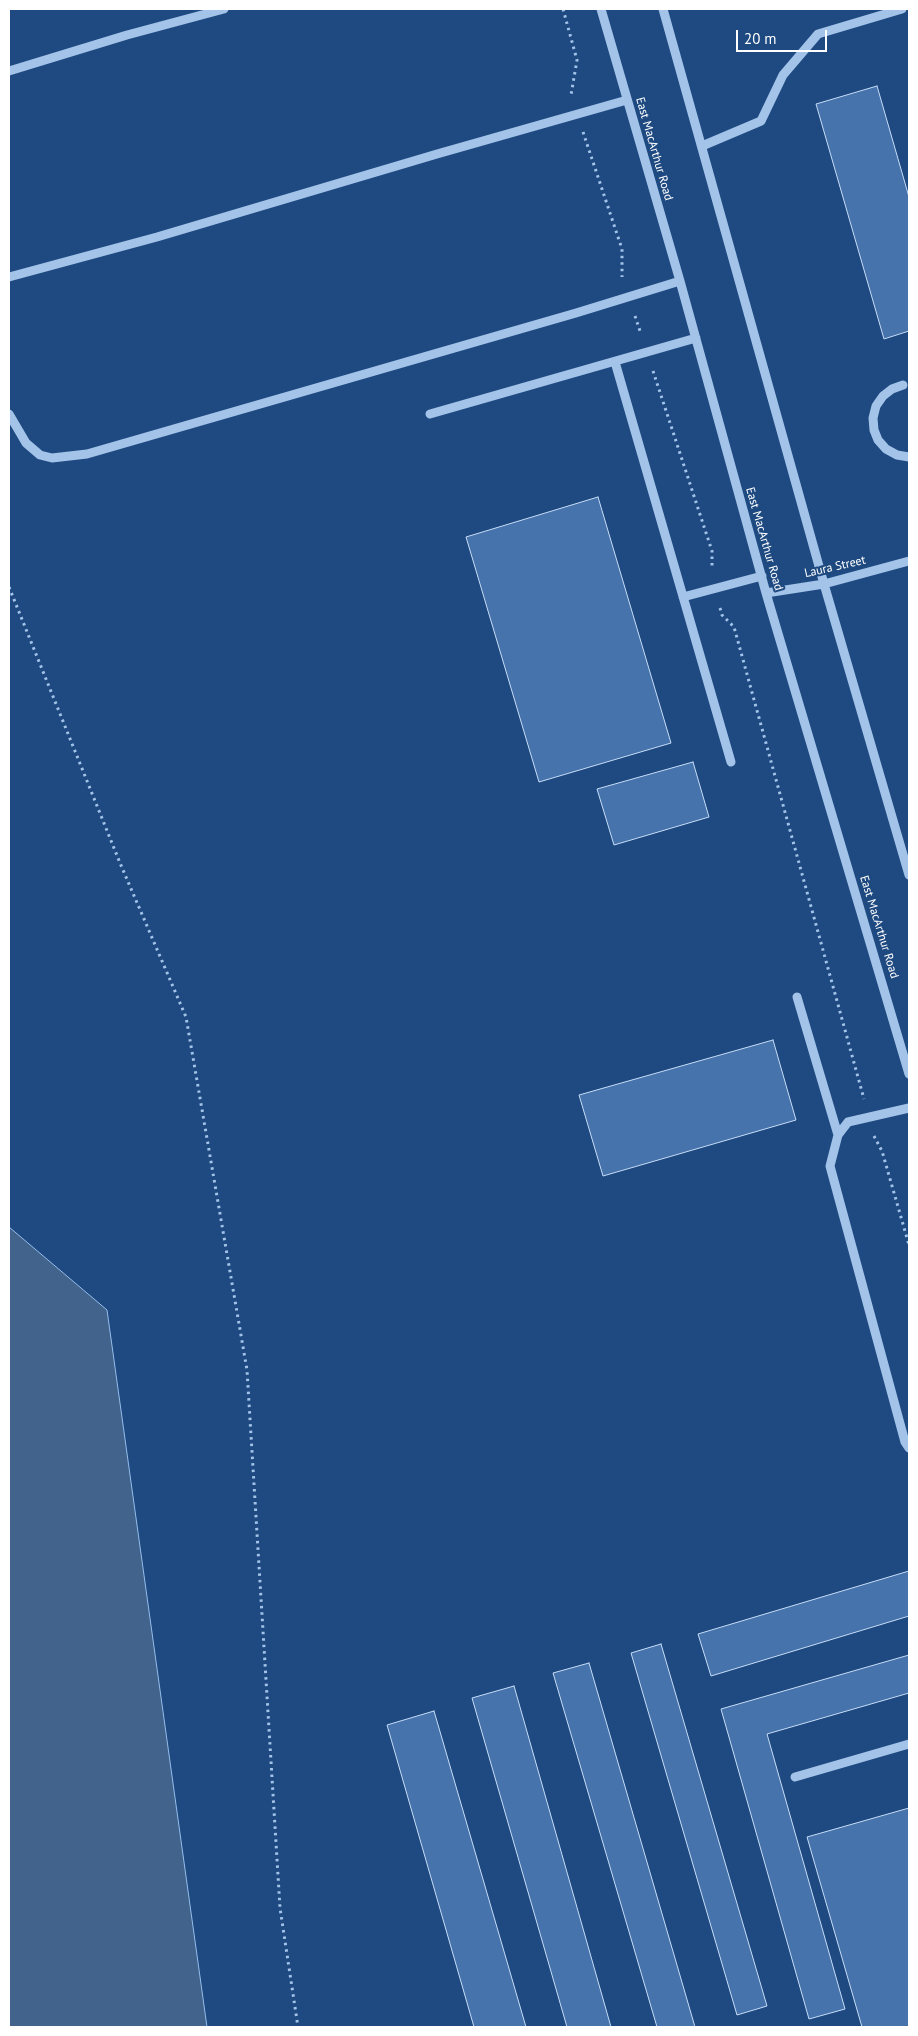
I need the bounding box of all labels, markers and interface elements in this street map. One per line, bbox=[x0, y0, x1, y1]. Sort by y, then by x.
scale bar bbox=[738, 20, 829, 52]
text: 20 m bbox=[744, 29, 777, 48]
street label: East MacArthur Road bbox=[632, 96, 676, 202]
street label: East MacArthur Road bbox=[742, 486, 786, 592]
street label: Laura Street bbox=[803, 553, 867, 581]
street label: East MacArthur Road bbox=[857, 874, 901, 980]

